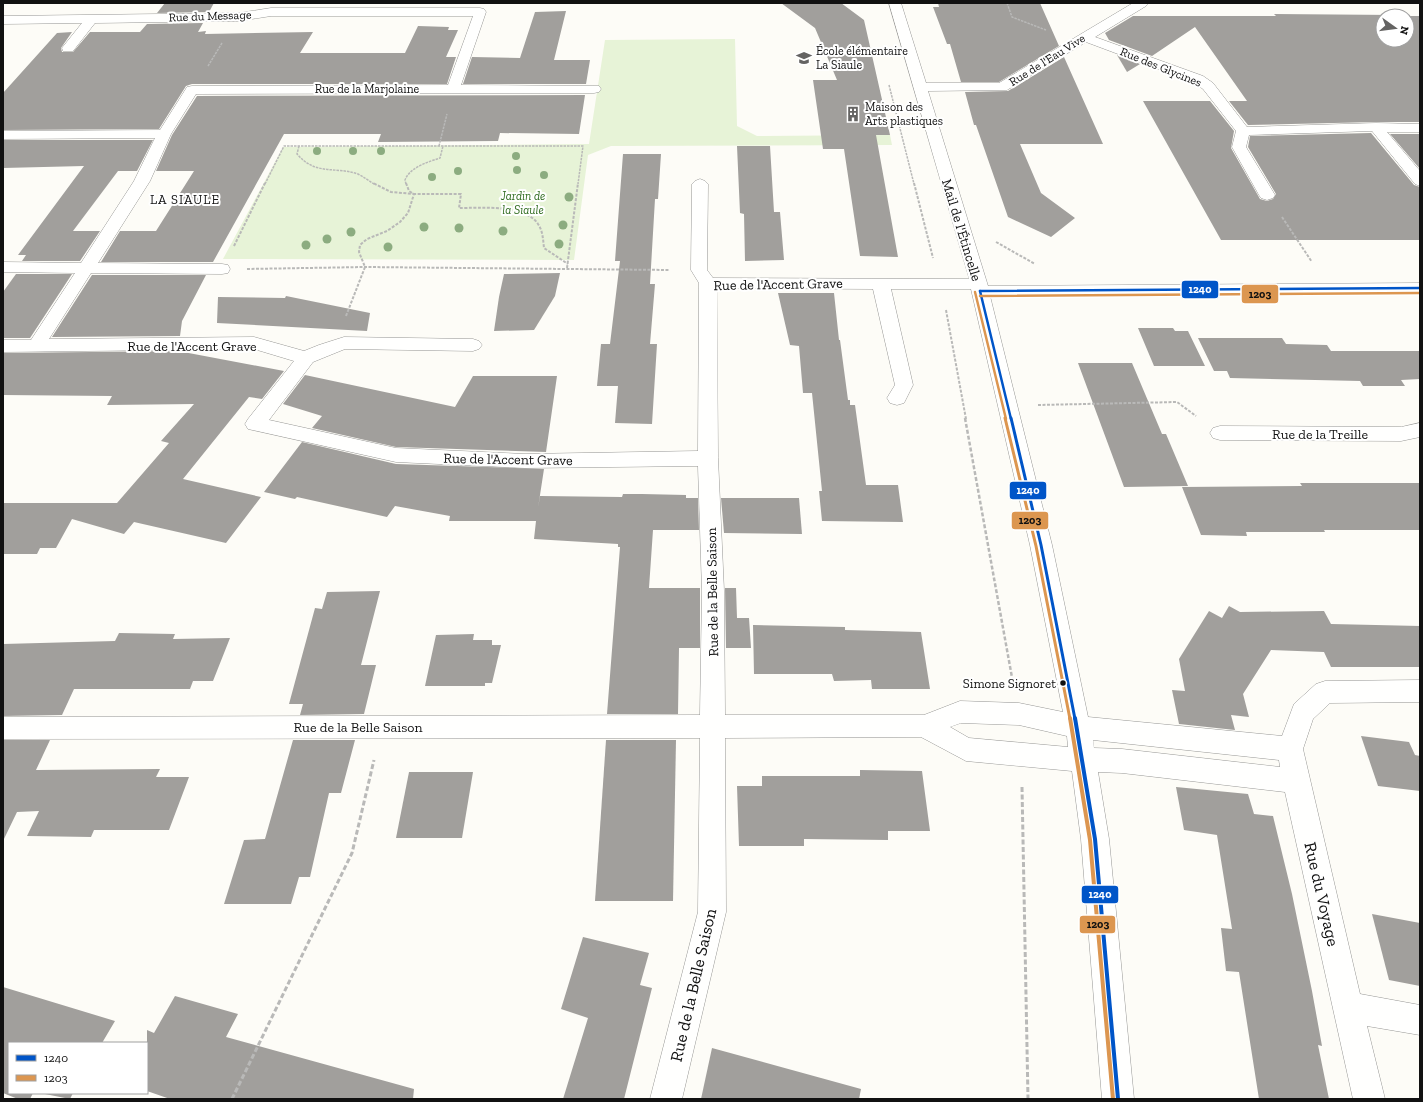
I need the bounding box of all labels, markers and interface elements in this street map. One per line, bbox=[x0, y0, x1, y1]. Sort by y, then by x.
street label: Rue du Message bbox=[168, 8, 252, 24]
north arrow bbox=[1375, 8, 1415, 48]
text: N bbox=[1397, 25, 1412, 37]
street label: Rue de l'Eau Vive bbox=[1006, 31, 1088, 89]
place label: École élémentaire La Siaule bbox=[816, 43, 908, 72]
street label: Rue des Glycines bbox=[1118, 44, 1204, 90]
school or university icon: École élémentaire La Siaule bbox=[795, 49, 813, 67]
street label: Rue de la Marjolaine bbox=[315, 82, 420, 97]
place label: Maison des Arts plastiques bbox=[865, 100, 943, 128]
building icon: Maison des Arts plastiques bbox=[844, 105, 862, 123]
street label: Mail de l'Étincelle bbox=[938, 177, 985, 284]
park label: Jardin de la Siaule bbox=[500, 189, 545, 217]
district label: LA SIAULE bbox=[150, 192, 220, 207]
street label: Rue de l'Accent Grave bbox=[713, 275, 843, 294]
line badge: 1240 bbox=[1181, 280, 1219, 299]
text: 1240 bbox=[1189, 283, 1211, 296]
line badge: 1203 bbox=[1241, 284, 1279, 304]
text: 1203 bbox=[1249, 288, 1271, 301]
street label: Rue de l'Accent Grave bbox=[127, 338, 257, 355]
street label: Rue de la Treille bbox=[1272, 426, 1368, 443]
street label: Rue de l'Accent Grave bbox=[443, 450, 573, 469]
line badge: 1240 bbox=[1009, 481, 1047, 500]
text: 1240 bbox=[1017, 484, 1039, 497]
line badge: 1203 bbox=[1011, 511, 1049, 530]
text: 1203 bbox=[1019, 514, 1041, 527]
street label: Rue de la Belle Saison bbox=[703, 527, 722, 657]
place label: Simone Signoret bbox=[963, 676, 1056, 691]
marker: Simone Signoret bbox=[1058, 678, 1068, 688]
street label: Rue de la Belle Saison bbox=[293, 719, 423, 736]
street label: Rue du Voyage bbox=[1300, 840, 1344, 948]
line badge: 1240 bbox=[1081, 885, 1119, 904]
text: 1240 bbox=[1089, 888, 1111, 901]
street label: Rue de la Belle Saison bbox=[666, 906, 720, 1064]
line badge: 1203 bbox=[1079, 915, 1116, 934]
text: 1203 bbox=[1087, 918, 1109, 931]
legend bbox=[8, 1042, 148, 1094]
text: 1240 bbox=[44, 1051, 68, 1065]
text: 1203 bbox=[44, 1071, 68, 1085]

